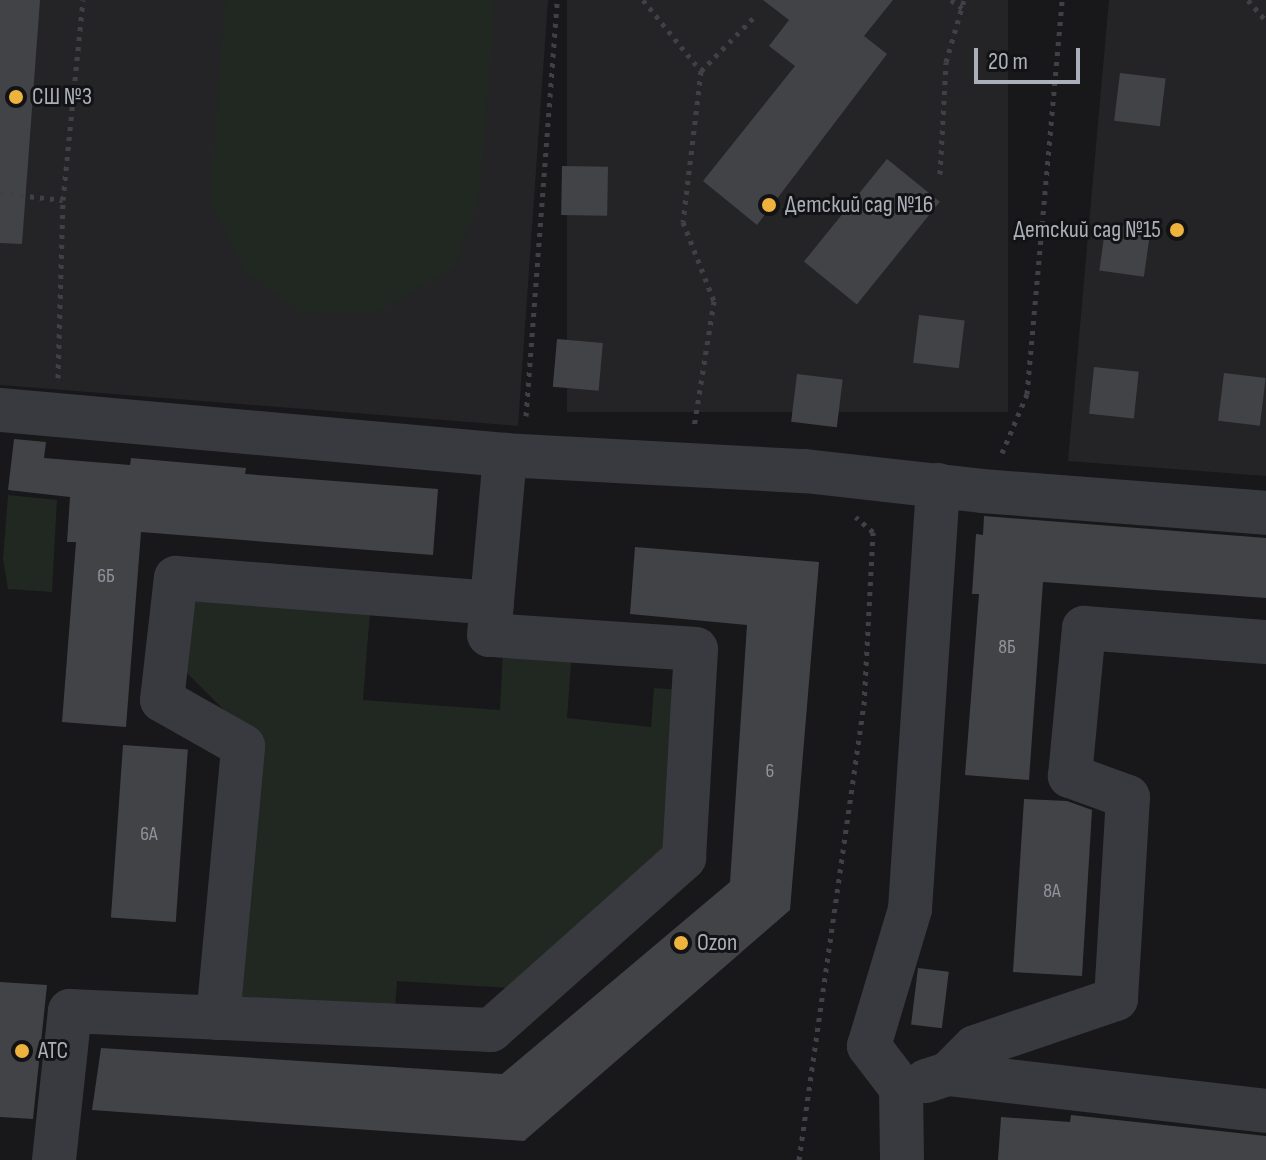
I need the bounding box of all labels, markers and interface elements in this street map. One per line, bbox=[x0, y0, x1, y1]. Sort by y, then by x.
scale bar bbox=[978, 32, 1084, 82]
text: 20 m bbox=[988, 47, 1028, 76]
place label: СШ №3 bbox=[32, 83, 92, 111]
marker: СШ №3 bbox=[7, 88, 25, 106]
place label: Детский сад №16 bbox=[785, 191, 933, 219]
marker: Детский сад №16 bbox=[760, 196, 778, 214]
place label: Детский сад №15 bbox=[1014, 216, 1161, 244]
marker: Детский сад №15 bbox=[1168, 221, 1186, 239]
house number: 6Б bbox=[97, 564, 115, 588]
house number: 8Б bbox=[998, 635, 1016, 659]
house number: 6 bbox=[766, 759, 774, 783]
house number: 6А bbox=[140, 822, 158, 846]
house number: 8А bbox=[1043, 879, 1061, 903]
place label: Ozon bbox=[697, 929, 737, 957]
marker: Ozon bbox=[672, 934, 690, 952]
place label: АТС bbox=[38, 1037, 68, 1065]
marker: АТС bbox=[13, 1042, 31, 1060]

